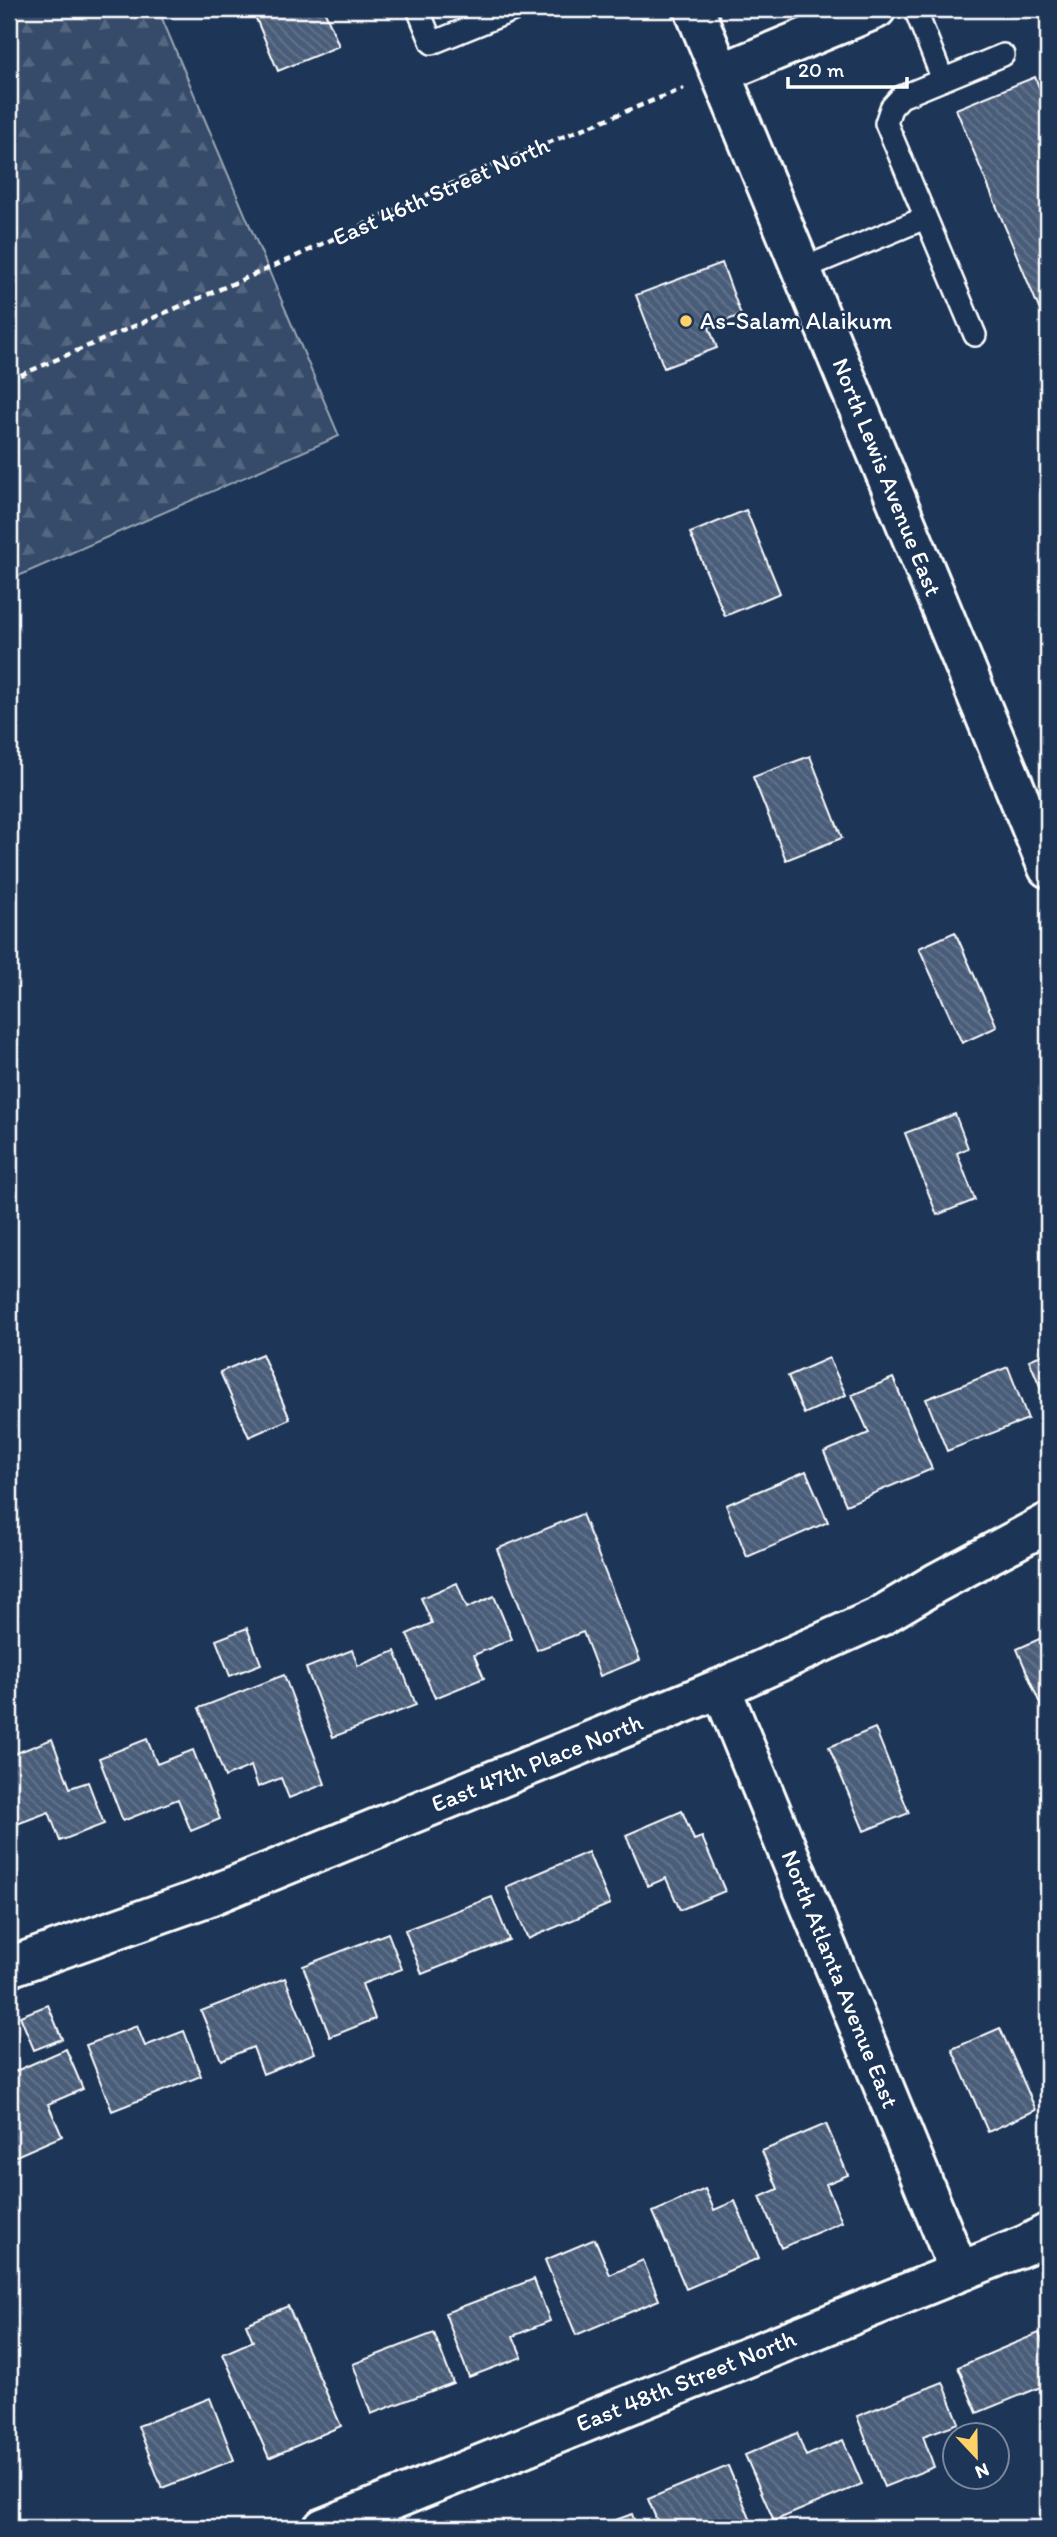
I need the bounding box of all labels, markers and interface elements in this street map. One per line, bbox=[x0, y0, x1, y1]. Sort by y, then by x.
scale bar bbox=[788, 46, 906, 90]
text: 20 m bbox=[798, 57, 845, 82]
street label: East 46th Street North bbox=[328, 130, 554, 251]
place label: As-Salam Alaikum bbox=[700, 306, 892, 335]
marker: As-Salam Alaikum bbox=[678, 313, 694, 329]
street label: North Lewis Avenue East bbox=[826, 354, 949, 600]
street label: East 47th Place North bbox=[427, 1707, 647, 1818]
street label: North Atlanta Avenue East bbox=[775, 1846, 906, 2112]
street label: East 48th Street North bbox=[572, 2323, 800, 2438]
north arrow bbox=[942, 2422, 1012, 2492]
text: N bbox=[972, 2458, 992, 2484]

